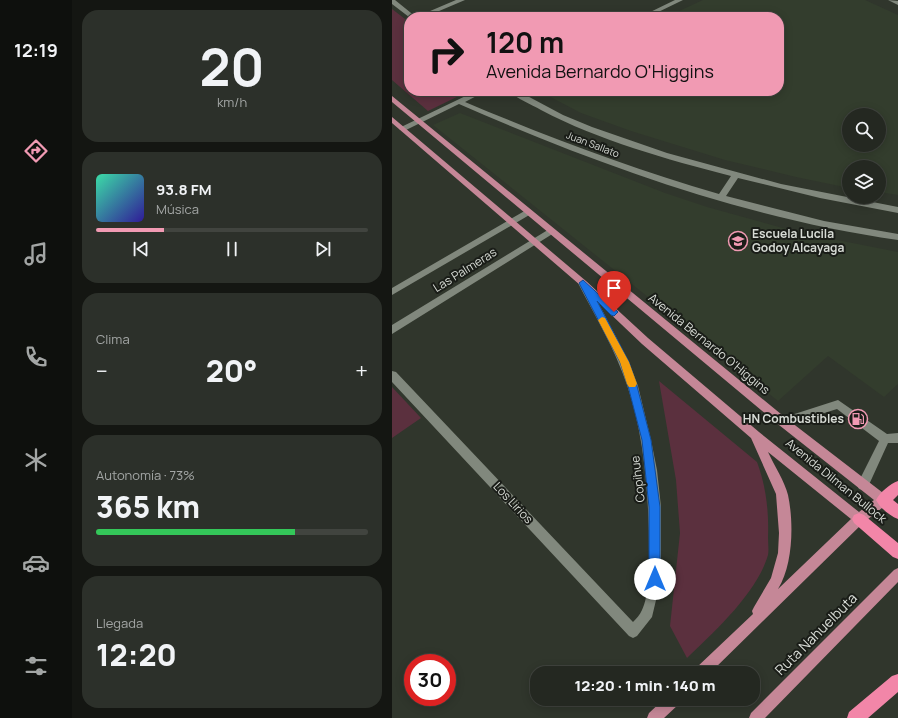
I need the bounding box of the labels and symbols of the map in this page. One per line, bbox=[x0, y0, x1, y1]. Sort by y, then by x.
street label: Juan Sallato bbox=[564, 127, 622, 161]
place label: Escuela Lucila Godoy Alcayaga bbox=[752, 225, 844, 256]
school or university icon: Escuela Lucila Godoy Alcayaga bbox=[727, 230, 749, 252]
street label: Las Palmeras bbox=[430, 243, 500, 296]
pin bbox=[597, 271, 631, 312]
street label: Avenida Bernardo O'Higgins bbox=[645, 289, 774, 398]
fuel station icon: HN Combustibles bbox=[847, 408, 869, 430]
place label: HN Combustibles bbox=[743, 410, 844, 427]
street label: Avenida Dilman Bullock bbox=[782, 434, 891, 527]
street label: Copihue bbox=[626, 455, 649, 503]
street label: Los Lirios bbox=[490, 478, 537, 527]
position arrow bbox=[634, 558, 676, 600]
street label: Ruta Nahuelbuta bbox=[770, 588, 861, 679]
speed limit sign: 30 bbox=[404, 654, 456, 706]

